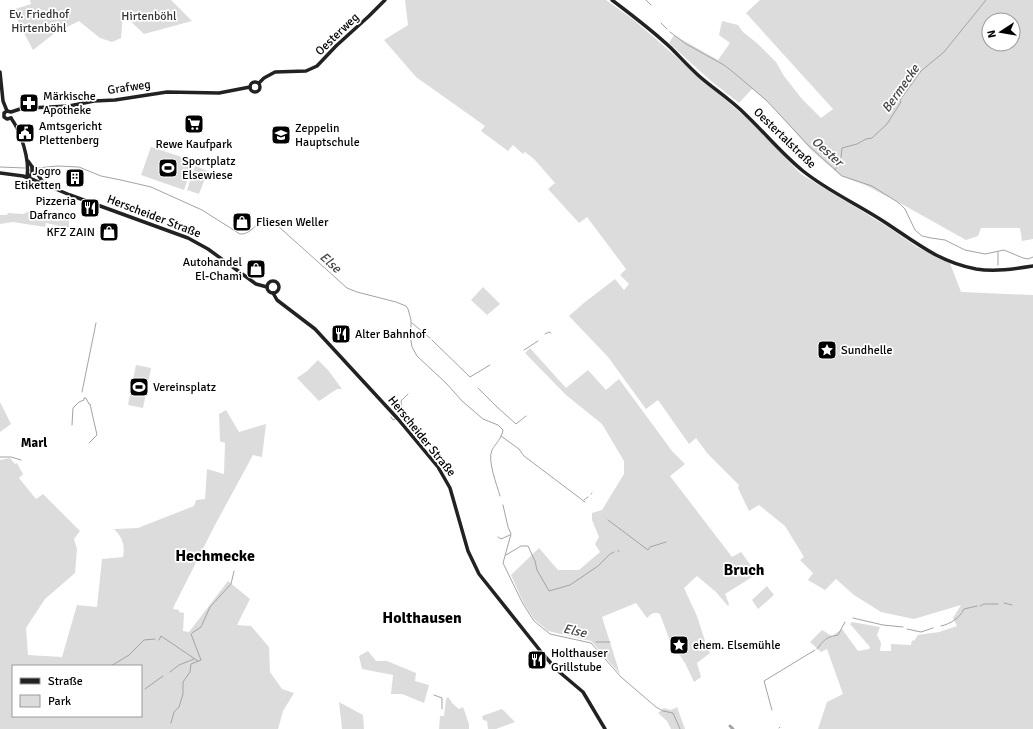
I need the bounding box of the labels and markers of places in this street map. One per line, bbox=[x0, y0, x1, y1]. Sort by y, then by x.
place label: Märkische Apotheke bbox=[43, 89, 96, 118]
pharmacy icon: Märkische Apotheke bbox=[18, 92, 40, 114]
supermarket icon: Rewe Kaufpark bbox=[183, 113, 205, 135]
place label: Amtsgericht Plettenberg bbox=[39, 119, 102, 148]
place label: Zeppelin Hauptschule bbox=[295, 121, 360, 150]
public building icon: Amtsgericht Plettenberg bbox=[14, 122, 36, 144]
school or university icon: Zeppelin Hauptschule bbox=[270, 124, 292, 146]
place label: Rewe Kaufpark bbox=[156, 137, 232, 152]
place label: Sportplatz Elsewiese bbox=[182, 154, 236, 183]
sports icon: Sportplatz Elsewiese bbox=[157, 157, 179, 179]
place label: Jogro Etiketten bbox=[14, 164, 61, 193]
building icon: Jogro Etiketten bbox=[64, 167, 86, 189]
place label: Pizzeria Dafranco bbox=[29, 194, 76, 223]
restaurant icon: Pizzeria Dafranco bbox=[79, 197, 101, 219]
shop icon: Fliesen Weller bbox=[231, 211, 253, 233]
place label: Fliesen Weller bbox=[256, 215, 329, 230]
shop icon: KFZ ZAIN bbox=[98, 221, 120, 243]
place label: KFZ ZAIN bbox=[46, 225, 95, 240]
place label: Autohandel El-Chami bbox=[183, 255, 242, 284]
shop icon: Autohandel El-Chami bbox=[245, 258, 267, 280]
restaurant icon: Alter Bahnhof bbox=[330, 323, 352, 345]
place label: Alter Bahnhof bbox=[355, 327, 427, 342]
place icon: Sundhelle bbox=[816, 339, 838, 361]
place label: Sundhelle bbox=[841, 343, 892, 358]
sports icon: Vereinsplatz bbox=[128, 376, 150, 398]
place label: Vereinsplatz bbox=[153, 380, 216, 395]
place icon: ehem. Elsemühle bbox=[668, 634, 690, 656]
place label: ehem. Elsemühle bbox=[693, 638, 781, 653]
place label: Holthauser Grillstube bbox=[551, 646, 608, 675]
restaurant icon: Holthauser Grillstube bbox=[526, 649, 548, 671]

